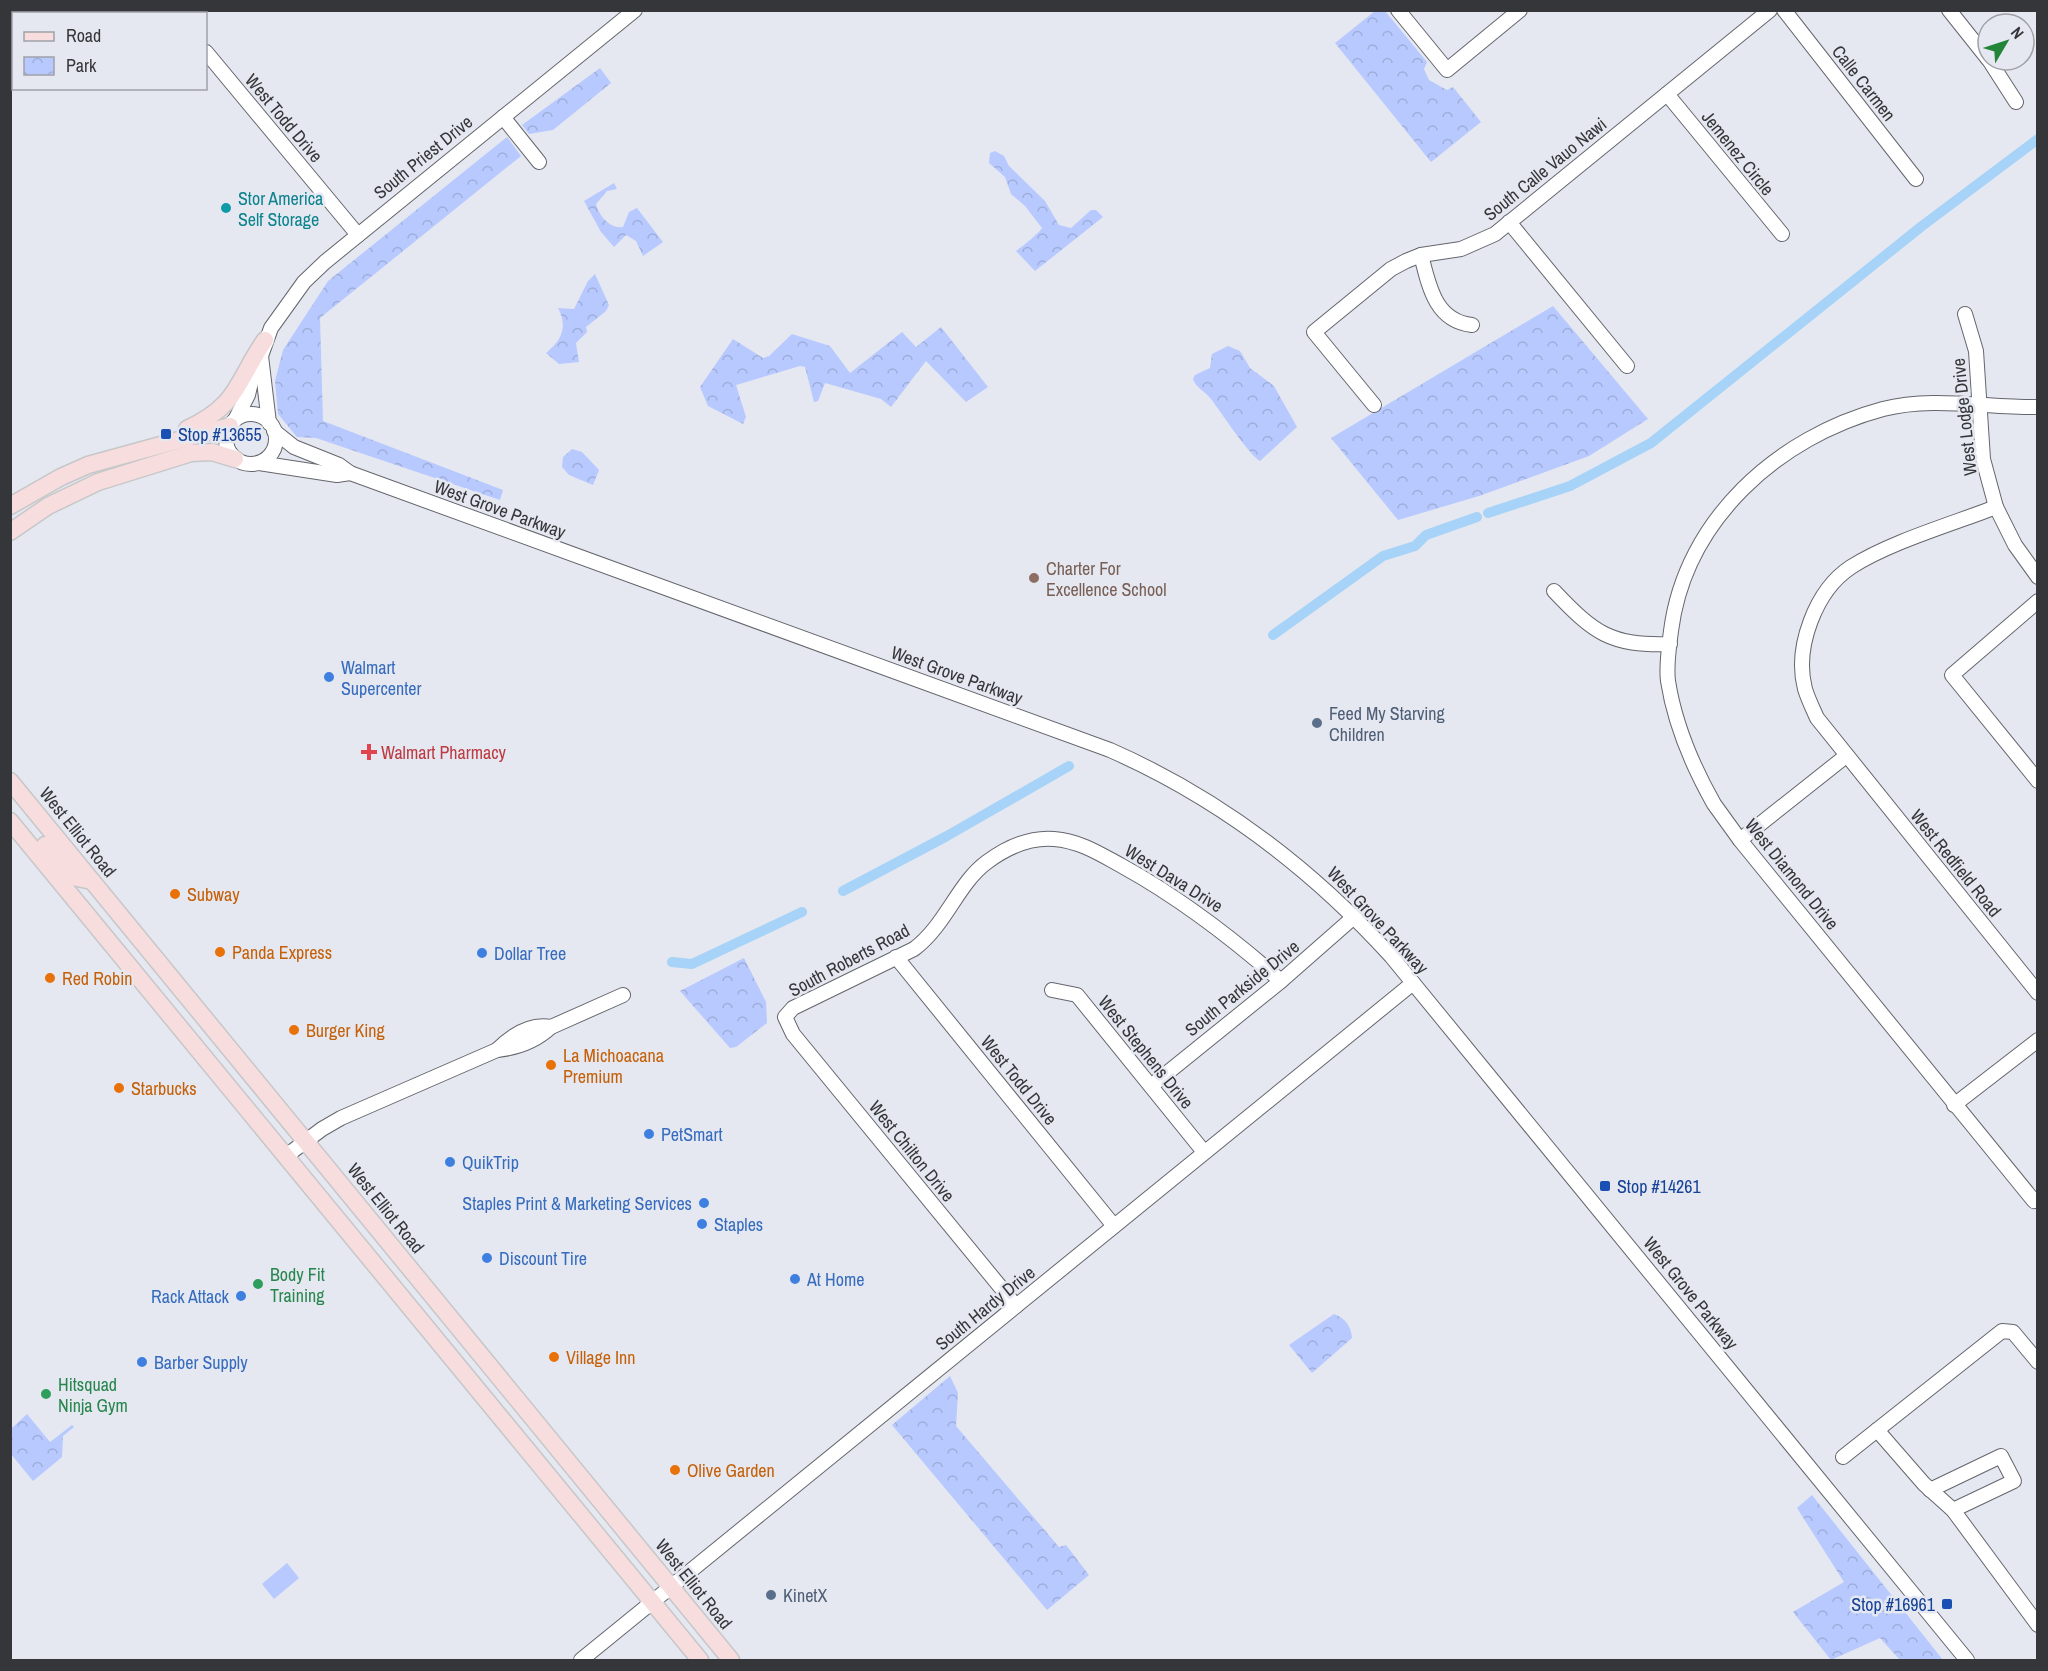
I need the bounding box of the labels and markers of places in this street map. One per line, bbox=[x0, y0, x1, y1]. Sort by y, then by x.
place label: Stor America Self Storage bbox=[238, 186, 323, 232]
marker: Stor America Self Storage bbox=[219, 201, 233, 215]
place label: Stop #13655 bbox=[178, 422, 262, 447]
marker: Stop #13655 bbox=[159, 427, 173, 441]
place label: Charter For Excellence School bbox=[1046, 556, 1167, 602]
marker: Charter For Excellence School bbox=[1027, 571, 1041, 585]
place label: Walmart Supercenter bbox=[341, 655, 421, 701]
marker: Walmart Supercenter bbox=[322, 670, 336, 684]
place label: Feed My Starving Children bbox=[1329, 701, 1446, 747]
marker: Feed My Starving Children bbox=[1310, 716, 1324, 730]
place label: Walmart Pharmacy bbox=[381, 740, 507, 765]
marker: Walmart Pharmacy bbox=[362, 745, 376, 759]
place label: Subway bbox=[187, 882, 240, 907]
marker: Subway bbox=[168, 887, 182, 901]
place label: Panda Express bbox=[232, 940, 332, 965]
place label: Dollar Tree bbox=[494, 941, 566, 966]
marker: Panda Express bbox=[213, 945, 227, 959]
marker: Dollar Tree bbox=[475, 946, 489, 960]
place label: Red Robin bbox=[62, 966, 133, 991]
marker: Red Robin bbox=[43, 971, 57, 985]
place label: Burger King bbox=[306, 1018, 386, 1043]
marker: Burger King bbox=[287, 1023, 301, 1037]
place label: La Michoacana Premium bbox=[563, 1043, 664, 1089]
marker: La Michoacana Premium bbox=[544, 1058, 558, 1072]
place label: Starbucks bbox=[131, 1076, 197, 1101]
marker: Starbucks bbox=[112, 1081, 126, 1095]
place label: PetSmart bbox=[661, 1122, 723, 1147]
marker: PetSmart bbox=[642, 1127, 656, 1141]
place label: QuikTrip bbox=[462, 1150, 519, 1175]
marker: QuikTrip bbox=[443, 1155, 457, 1169]
place label: Stop #14261 bbox=[1617, 1174, 1702, 1199]
marker: Stop #14261 bbox=[1598, 1179, 1612, 1193]
place label: Staples Print & Marketing Services bbox=[462, 1191, 692, 1216]
marker: Staples Print & Marketing Services bbox=[697, 1196, 711, 1210]
place label: Staples bbox=[714, 1212, 763, 1237]
marker: Staples bbox=[695, 1217, 709, 1231]
place label: Discount Tire bbox=[499, 1246, 587, 1271]
marker: Discount Tire bbox=[480, 1251, 494, 1265]
place label: Body Fit Training bbox=[270, 1262, 325, 1308]
place label: At Home bbox=[806, 1267, 864, 1292]
marker: At Home bbox=[788, 1272, 802, 1286]
marker: Body Fit Training bbox=[251, 1277, 265, 1291]
place label: Rack Attack bbox=[151, 1284, 230, 1309]
marker: Rack Attack bbox=[234, 1289, 248, 1303]
place label: Village Inn bbox=[566, 1345, 636, 1370]
place label: Barber Supply bbox=[154, 1350, 248, 1375]
marker: Village Inn bbox=[547, 1350, 561, 1364]
marker: Barber Supply bbox=[135, 1355, 149, 1369]
place label: Hitsquad Ninja Gym bbox=[58, 1372, 128, 1418]
marker: Hitsquad Ninja Gym bbox=[39, 1387, 53, 1401]
place label: Olive Garden bbox=[687, 1458, 775, 1483]
marker: Olive Garden bbox=[668, 1463, 682, 1477]
place label: KinetX bbox=[783, 1583, 827, 1608]
marker: KinetX bbox=[764, 1588, 778, 1602]
place label: Stop #16961 bbox=[1851, 1592, 1936, 1617]
marker: Stop #16961 bbox=[1940, 1597, 1954, 1611]

